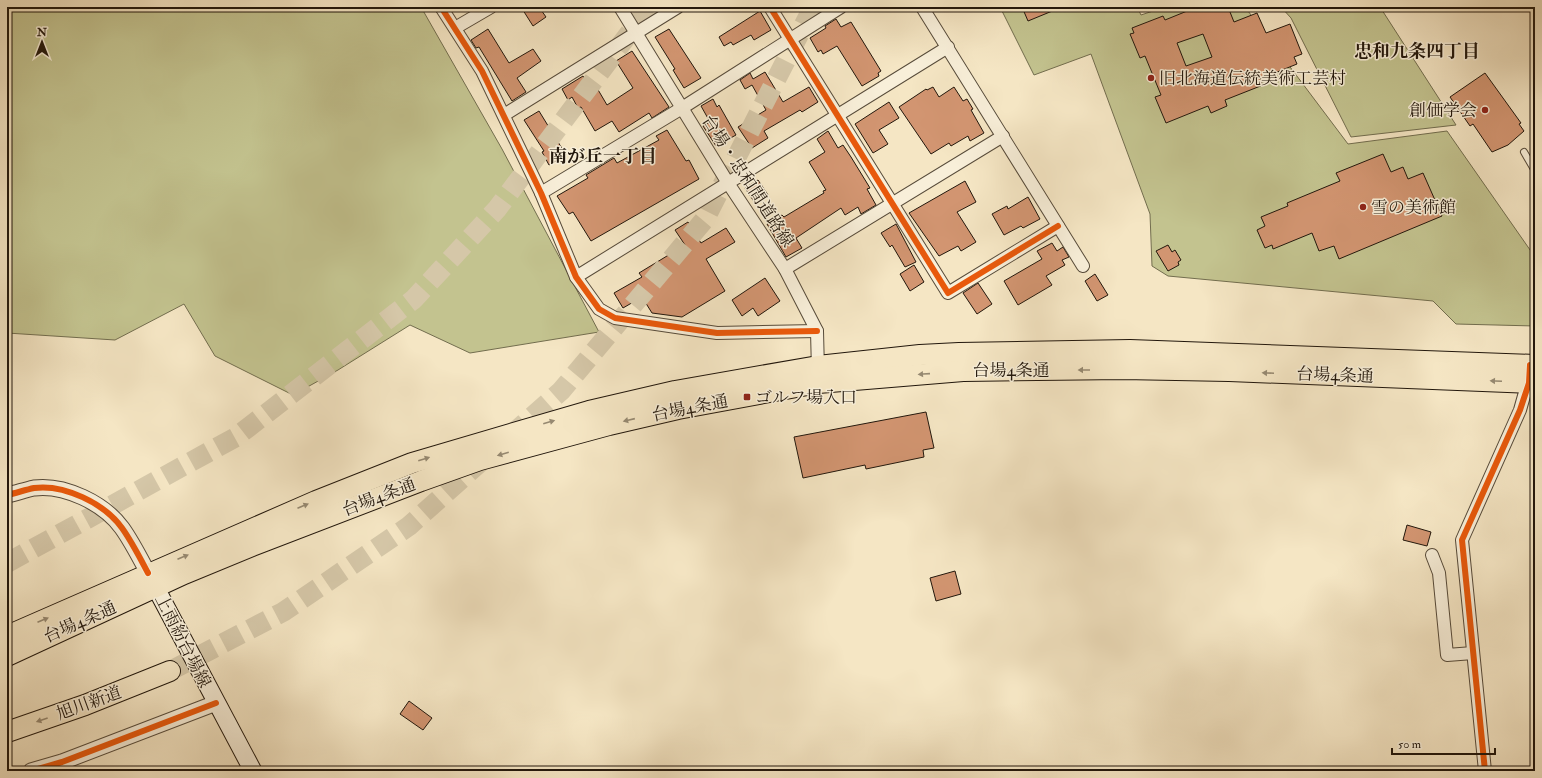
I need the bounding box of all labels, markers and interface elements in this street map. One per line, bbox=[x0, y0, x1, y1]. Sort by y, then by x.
north arrow bbox=[22, 22, 62, 62]
text: N bbox=[36, 26, 48, 39]
district label: 忠和九条四丁目 bbox=[1354, 40, 1480, 63]
place label: 旧北海道伝統美術工芸村 bbox=[1159, 68, 1346, 89]
marker: 旧北海道伝統美術工芸村 bbox=[1146, 73, 1156, 83]
place label: 創価学会 bbox=[1409, 100, 1477, 121]
marker: 創価学会 bbox=[1480, 105, 1490, 115]
street label: 台場・忠和間道路線 bbox=[698, 111, 798, 251]
district label: 南が丘一丁目 bbox=[549, 145, 657, 168]
place label: 雪の美術館 bbox=[1371, 197, 1456, 218]
marker: 雪の美術館 bbox=[1358, 202, 1368, 212]
street label: 台場4条通 bbox=[972, 360, 1050, 381]
street label: 台場4条通 bbox=[1296, 363, 1374, 387]
one-way arrow bbox=[1077, 367, 1090, 373]
one-way arrow bbox=[1262, 369, 1274, 376]
one-way arrow bbox=[918, 370, 930, 377]
one-way arrow bbox=[1490, 378, 1502, 385]
place label: ゴルフ場入口 bbox=[755, 387, 857, 408]
street label: 台場4条通 bbox=[650, 390, 730, 426]
marker: ゴルフ場入口 bbox=[742, 392, 752, 402]
one-way arrow bbox=[623, 418, 635, 424]
one-way arrow bbox=[543, 419, 555, 425]
one-way arrow bbox=[497, 451, 509, 457]
one-way arrow bbox=[418, 456, 430, 462]
street label: 台場4条通 bbox=[339, 473, 419, 521]
one-way arrow bbox=[297, 503, 308, 509]
one-way arrow bbox=[178, 554, 190, 560]
street label: 上雨紛台場線 bbox=[150, 591, 216, 691]
street label: 台場4条通 bbox=[40, 597, 120, 647]
one-way arrow bbox=[37, 617, 49, 623]
street label: 旭川新道 bbox=[53, 682, 125, 724]
one-way arrow bbox=[35, 717, 47, 723]
scale bar bbox=[1392, 730, 1495, 756]
text: 50 m bbox=[1398, 737, 1422, 752]

